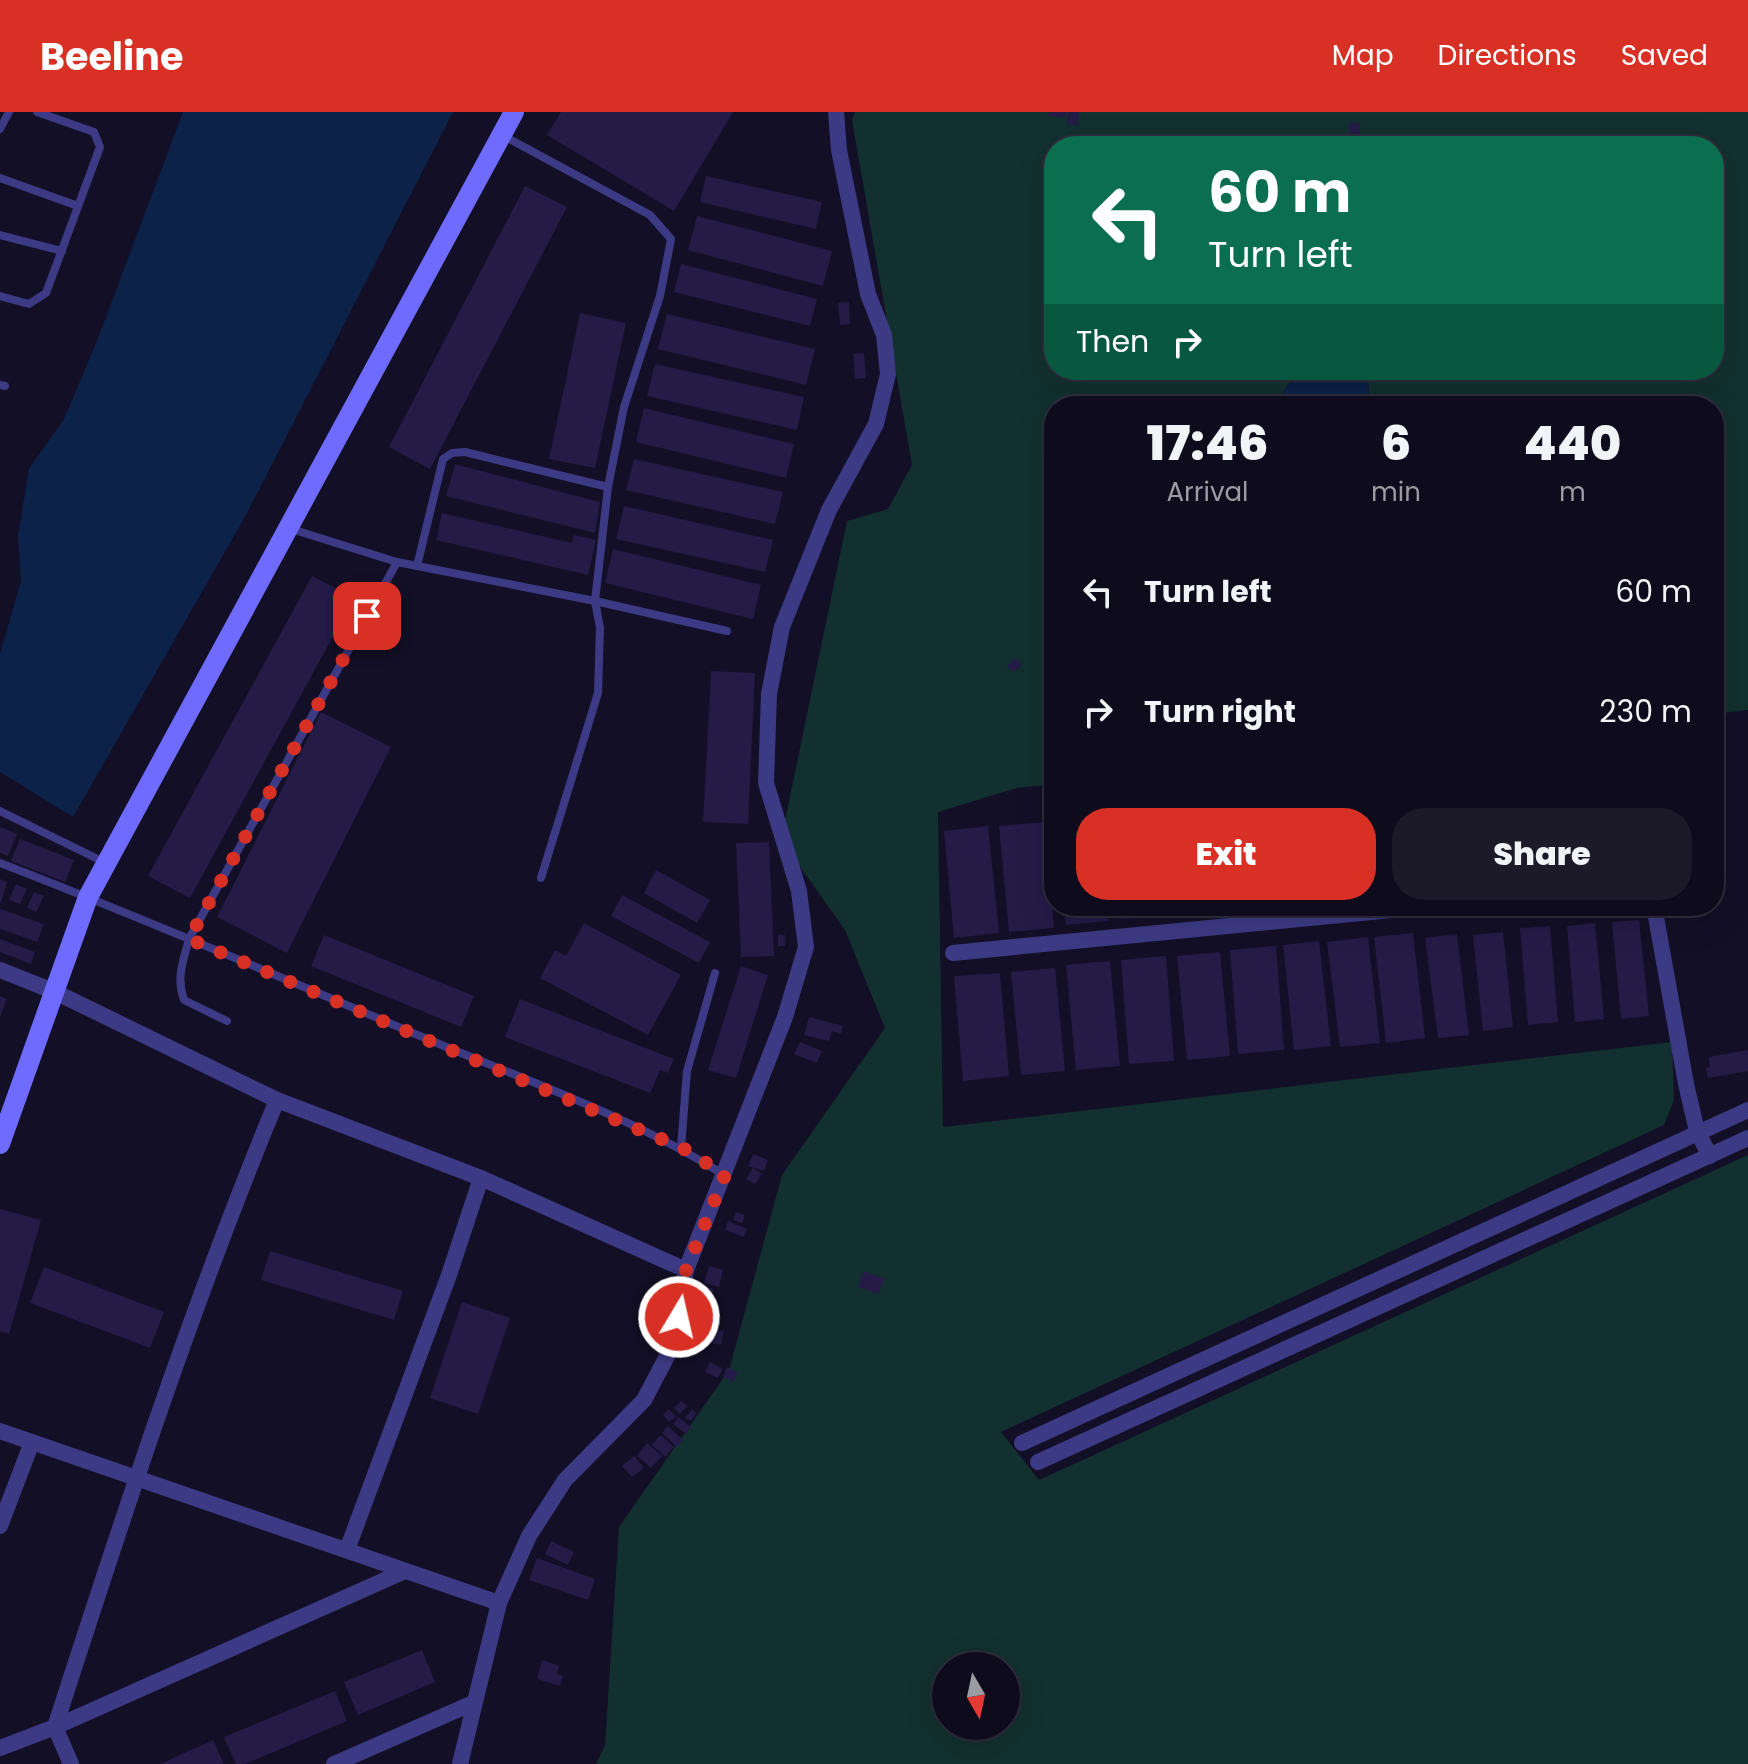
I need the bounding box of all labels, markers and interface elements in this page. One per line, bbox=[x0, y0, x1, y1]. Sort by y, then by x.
text: Beeline bbox=[40, 30, 183, 83]
text: Map bbox=[1332, 36, 1394, 75]
text: Directions bbox=[1438, 36, 1577, 75]
text: Saved bbox=[1621, 36, 1708, 75]
text: 60 m bbox=[1208, 153, 1351, 232]
icon: left bbox=[1076, 168, 1180, 272]
text: Turn left bbox=[1208, 229, 1353, 280]
text: Then bbox=[1076, 320, 1149, 363]
icon: right bbox=[1165, 320, 1209, 364]
text: 17:46 bbox=[1147, 410, 1268, 477]
text: 6 bbox=[1381, 410, 1411, 477]
text: 440 bbox=[1523, 410, 1621, 477]
text: Arrival bbox=[1167, 474, 1248, 510]
text: min bbox=[1371, 474, 1421, 510]
text: m bbox=[1559, 474, 1586, 510]
icon: left bbox=[1076, 570, 1120, 614]
text: Turn left bbox=[1144, 570, 1272, 613]
text: 60 m bbox=[1615, 570, 1692, 613]
pin bbox=[333, 582, 401, 650]
icon: arrive bbox=[345, 594, 389, 638]
icon: right bbox=[1076, 690, 1120, 734]
text: Turn right bbox=[1144, 690, 1296, 733]
text: 230 m bbox=[1599, 690, 1692, 733]
button: Exit bbox=[1076, 808, 1376, 900]
button: Share bbox=[1392, 808, 1692, 900]
position arrow bbox=[637, 1275, 721, 1359]
north arrow bbox=[932, 1652, 1020, 1740]
map controls bbox=[932, 1652, 1020, 1740]

